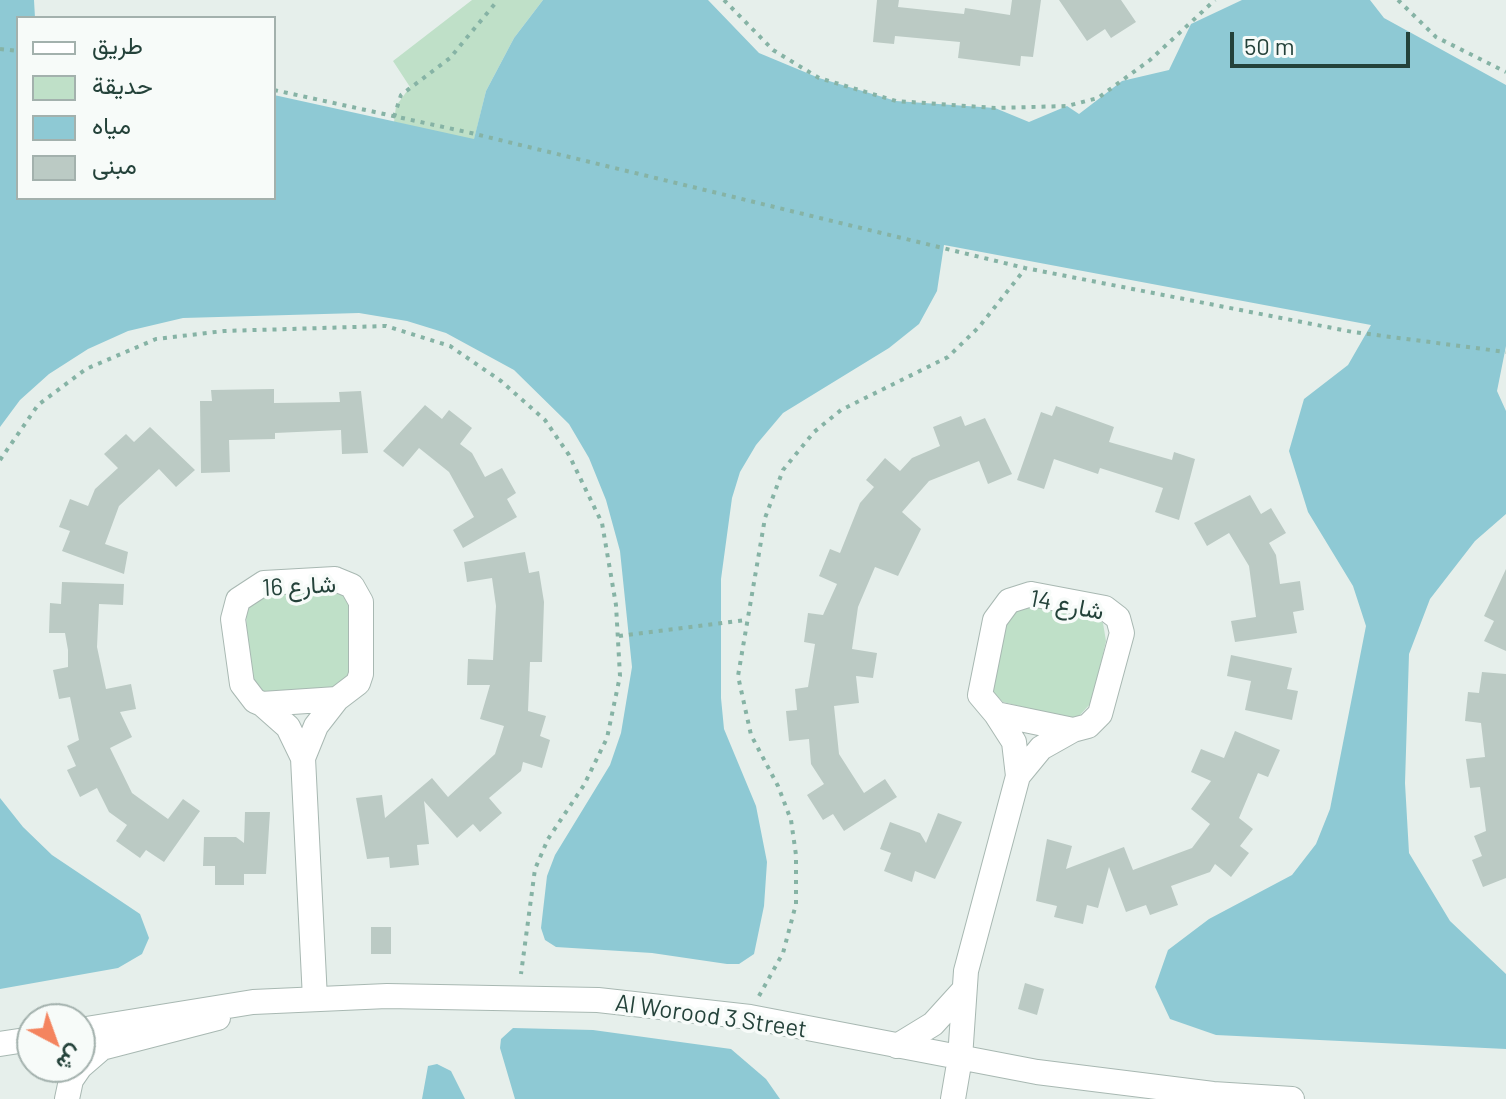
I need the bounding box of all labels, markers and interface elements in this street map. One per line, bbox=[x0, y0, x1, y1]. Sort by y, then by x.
legend bbox=[16, 16, 276, 200]
scale bar bbox=[1234, 16, 1414, 66]
text: طريق bbox=[92, 30, 143, 59]
text: 50 m bbox=[1244, 31, 1295, 60]
text: حديقة bbox=[92, 70, 153, 99]
text: مياه bbox=[92, 110, 131, 139]
text: مبنى bbox=[92, 150, 137, 179]
street label: شارع 16 bbox=[261, 570, 337, 602]
street label: شارع 14 bbox=[1028, 584, 1106, 626]
street label: Al Worood 3 Street bbox=[613, 988, 809, 1044]
north arrow bbox=[16, 1003, 96, 1083]
text: ش bbox=[52, 1041, 89, 1078]

